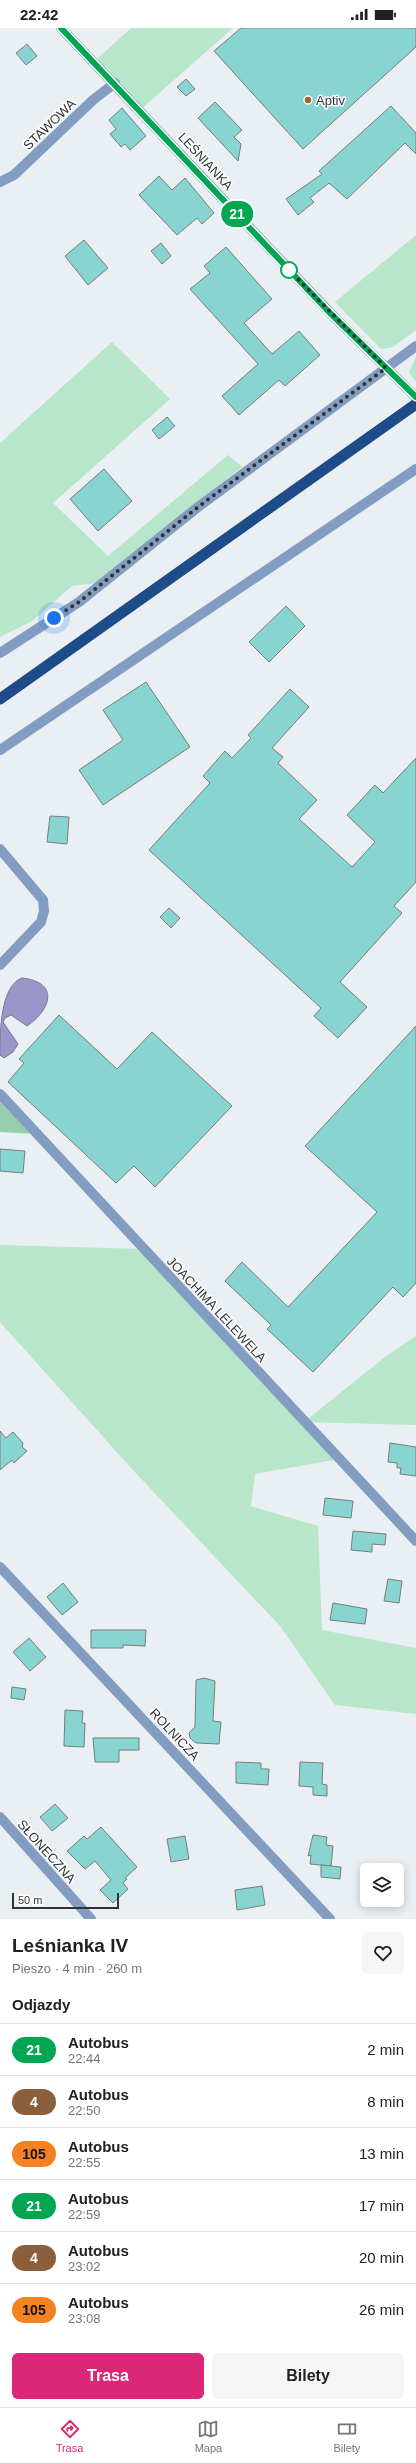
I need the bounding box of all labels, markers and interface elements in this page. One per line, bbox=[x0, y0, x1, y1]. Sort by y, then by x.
text: 22:42 bbox=[20, 6, 58, 23]
place label: Aptiv bbox=[316, 93, 345, 108]
marker: Aptiv bbox=[303, 95, 313, 105]
street label: STAWOWA bbox=[20, 96, 79, 153]
street label: LEŚNIANKA bbox=[175, 130, 236, 193]
line badge: 21 bbox=[219, 201, 255, 227]
text: 21 bbox=[229, 206, 245, 222]
unlabelled marker bbox=[280, 261, 298, 279]
your location bbox=[44, 608, 64, 628]
street label: JOACHIMA LELEWELA bbox=[164, 1253, 270, 1365]
street label: ROLNICZA bbox=[147, 1705, 203, 1764]
street label: SŁONECZNA bbox=[14, 1817, 79, 1886]
map controls bbox=[360, 1863, 404, 1907]
button: layers bbox=[360, 1863, 404, 1907]
scale bar bbox=[12, 1891, 119, 1910]
text: 50 m bbox=[18, 1894, 42, 1906]
button: heart bbox=[362, 1932, 404, 1974]
text: Leśnianka IV bbox=[12, 1935, 128, 1956]
text: Pieszo · 4 min · 260 m bbox=[12, 1961, 142, 1976]
text: Odjazdy bbox=[12, 1996, 70, 2013]
text: Autobus bbox=[68, 2034, 129, 2051]
text: 2 min bbox=[367, 2041, 404, 2058]
text: 21 bbox=[26, 2042, 42, 2058]
text: 22:44 bbox=[68, 2051, 101, 2066]
text: Autobus bbox=[68, 2086, 129, 2103]
text: 8 min bbox=[367, 2093, 404, 2110]
text: 4 bbox=[30, 2094, 38, 2110]
text: 22:50 bbox=[68, 2103, 101, 2118]
text: Autobus bbox=[68, 2138, 129, 2155]
text: 13 min bbox=[359, 2145, 404, 2162]
text: 105 bbox=[22, 2146, 46, 2162]
text: 22:55 bbox=[68, 2155, 101, 2170]
text: Autobus bbox=[68, 2190, 129, 2207]
text: 17 min bbox=[359, 2197, 404, 2214]
text: 21 bbox=[26, 2198, 42, 2214]
text: 22:59 bbox=[68, 2207, 101, 2222]
text: Autobus bbox=[68, 2242, 129, 2259]
text: 20 min bbox=[359, 2249, 404, 2266]
text: 4 bbox=[30, 2250, 38, 2266]
text: 23:02 bbox=[68, 2259, 101, 2274]
text: Autobus bbox=[68, 2294, 129, 2311]
text: 26 min bbox=[359, 2301, 404, 2318]
text: 105 bbox=[22, 2302, 46, 2318]
text: 23:08 bbox=[68, 2311, 101, 2326]
button: Trasa bbox=[12, 2353, 204, 2399]
button: Bilety bbox=[212, 2353, 404, 2399]
tab: Trasa bbox=[56, 2418, 83, 2454]
tab: Mapa bbox=[195, 2418, 222, 2454]
tab: Bilety bbox=[333, 2418, 360, 2454]

